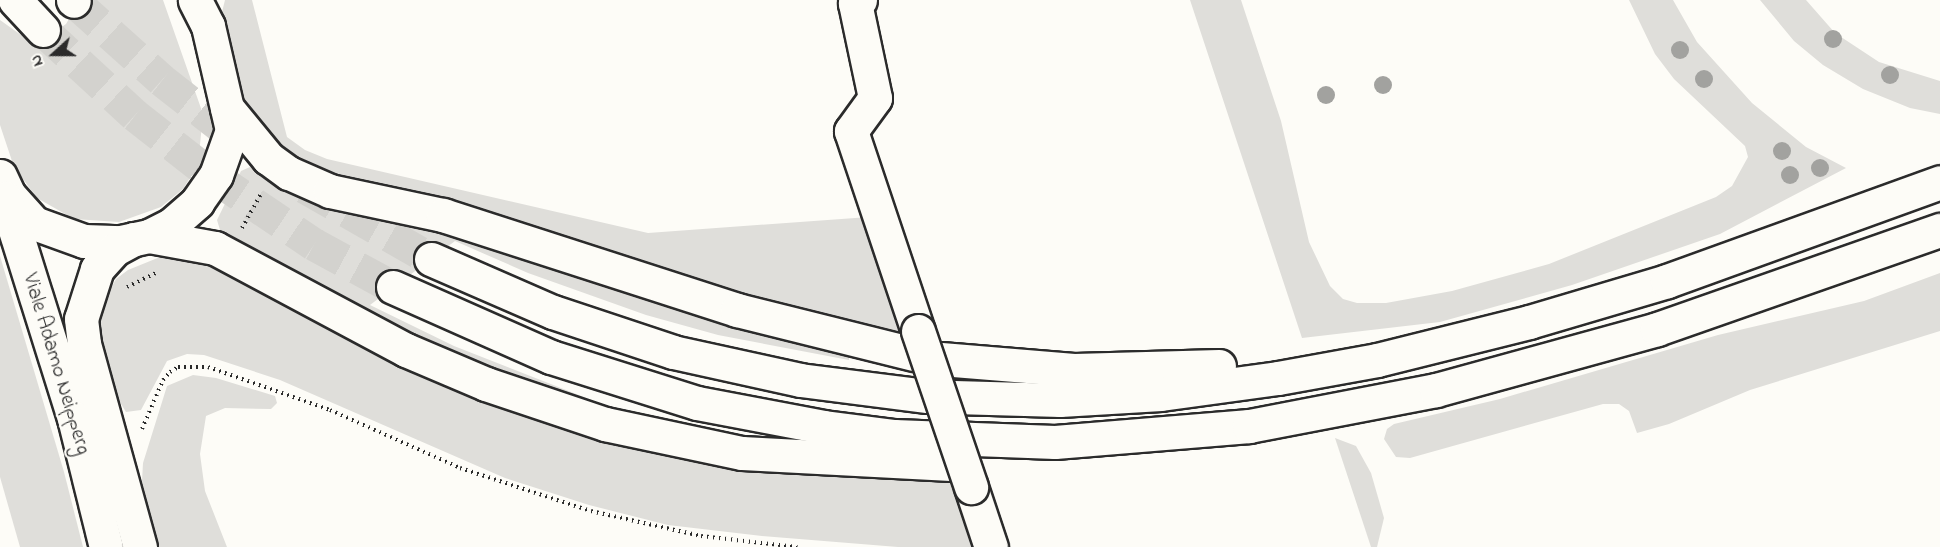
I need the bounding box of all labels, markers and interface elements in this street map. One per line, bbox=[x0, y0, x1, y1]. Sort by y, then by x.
north arrow bbox=[24, 24, 84, 84]
text: N bbox=[24, 51, 50, 70]
street label: Viale Adamo Neipperg bbox=[16, 270, 96, 458]

